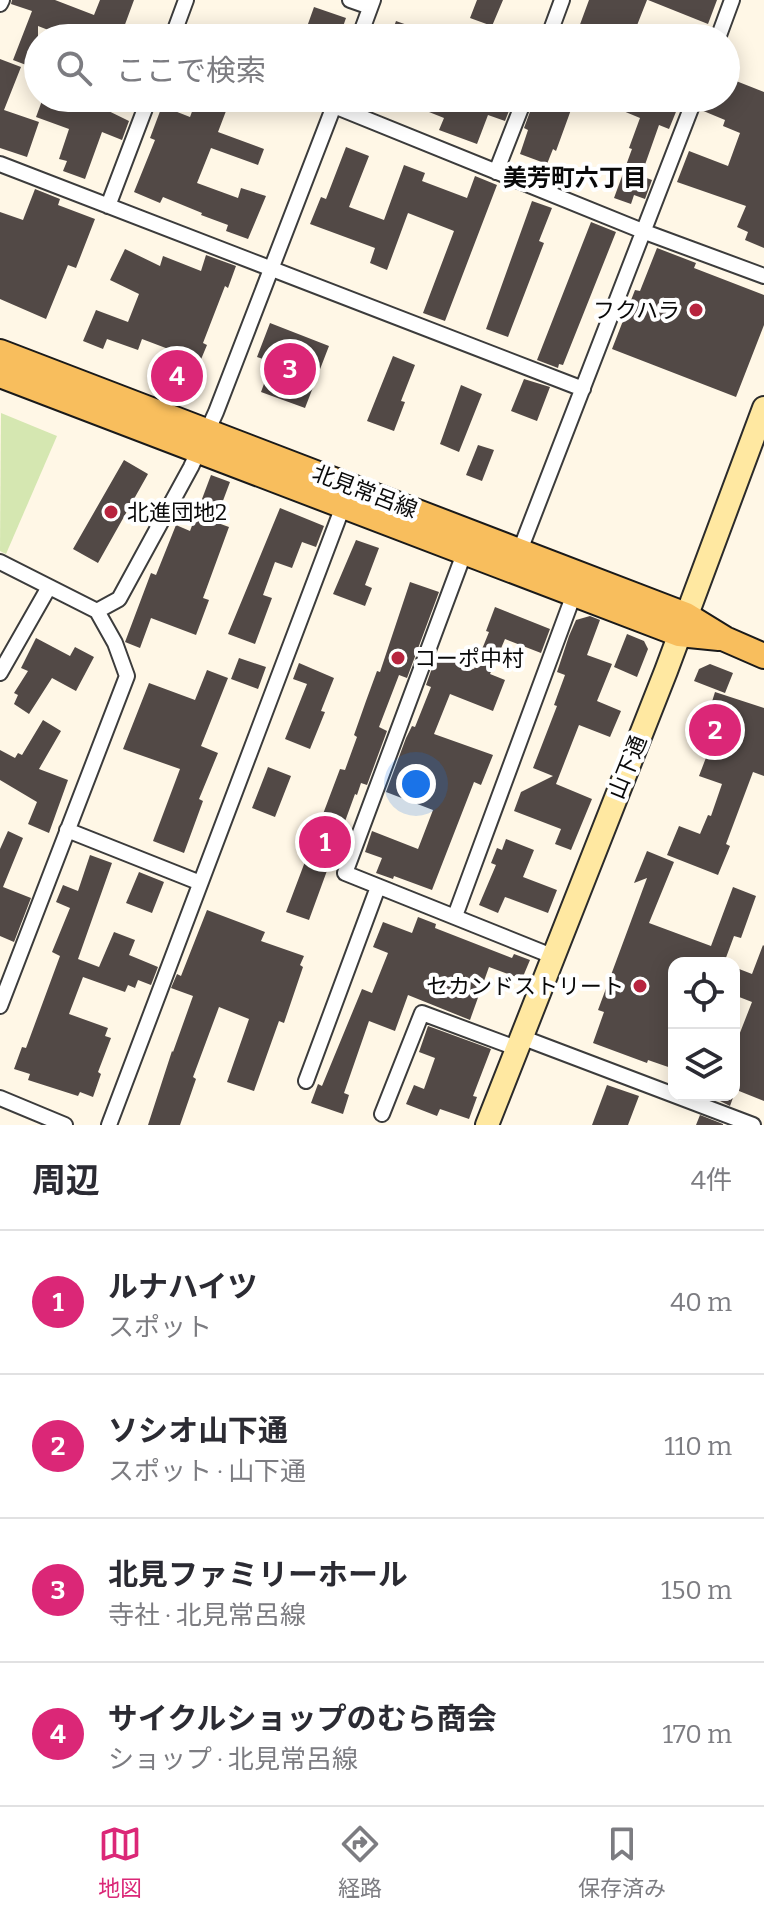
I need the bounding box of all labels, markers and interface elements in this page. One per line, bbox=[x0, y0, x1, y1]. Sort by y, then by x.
search box bbox=[24, 24, 740, 112]
icon: search bbox=[52, 46, 96, 90]
text: ここで検索 bbox=[116, 53, 266, 89]
district label: 美芳町六丁目 bbox=[503, 164, 647, 192]
place label: フクハラ bbox=[593, 297, 680, 324]
marker: フクハラ bbox=[687, 301, 705, 319]
pin: 3 bbox=[264, 339, 316, 399]
pin: 4 bbox=[151, 346, 203, 406]
street label: 北見常呂線 bbox=[309, 459, 421, 524]
place label: 北進団地2 bbox=[127, 499, 227, 526]
marker: 北進団地2 bbox=[102, 503, 120, 521]
place label: コーポ中村 bbox=[414, 645, 524, 672]
marker: コーポ中村 bbox=[389, 649, 407, 667]
pin: 2 bbox=[689, 700, 741, 760]
street label: 山下通 bbox=[603, 732, 652, 803]
your location bbox=[396, 764, 436, 804]
pin: 1 bbox=[299, 812, 351, 872]
map controls bbox=[668, 957, 740, 1101]
button: locate bbox=[668, 957, 740, 1029]
place label: セカンドストリート bbox=[426, 973, 624, 1000]
marker: セカンドストリート bbox=[631, 977, 649, 995]
button: layers bbox=[668, 1029, 740, 1101]
text: 周辺 bbox=[32, 1160, 100, 1201]
text: 4件 bbox=[691, 1165, 732, 1196]
text: ルナハイツ bbox=[108, 1269, 257, 1305]
text: 1 bbox=[52, 1287, 64, 1318]
text: 40 m bbox=[670, 1287, 732, 1318]
text: スポット bbox=[108, 1312, 212, 1343]
text: ソシオ山下通 bbox=[108, 1413, 288, 1449]
text: 2 bbox=[51, 1431, 65, 1462]
text: 110 m bbox=[664, 1431, 732, 1462]
text: スポット · 山下通 bbox=[108, 1456, 306, 1487]
text: 北見ファミリーホール bbox=[108, 1557, 408, 1593]
text: 3 bbox=[51, 1575, 65, 1606]
text: 150 m bbox=[661, 1575, 732, 1606]
text: 寺社 · 北見常呂線 bbox=[108, 1600, 306, 1631]
text: サイクルショップのむら商会 bbox=[108, 1701, 497, 1737]
text: 4 bbox=[50, 1719, 66, 1750]
text: 170 m bbox=[662, 1719, 732, 1750]
text: ショップ · 北見常呂線 bbox=[108, 1744, 358, 1775]
tab: 地図 bbox=[98, 1822, 142, 1902]
tab: 経路 bbox=[338, 1822, 382, 1902]
tab: 保存済み bbox=[578, 1822, 666, 1902]

